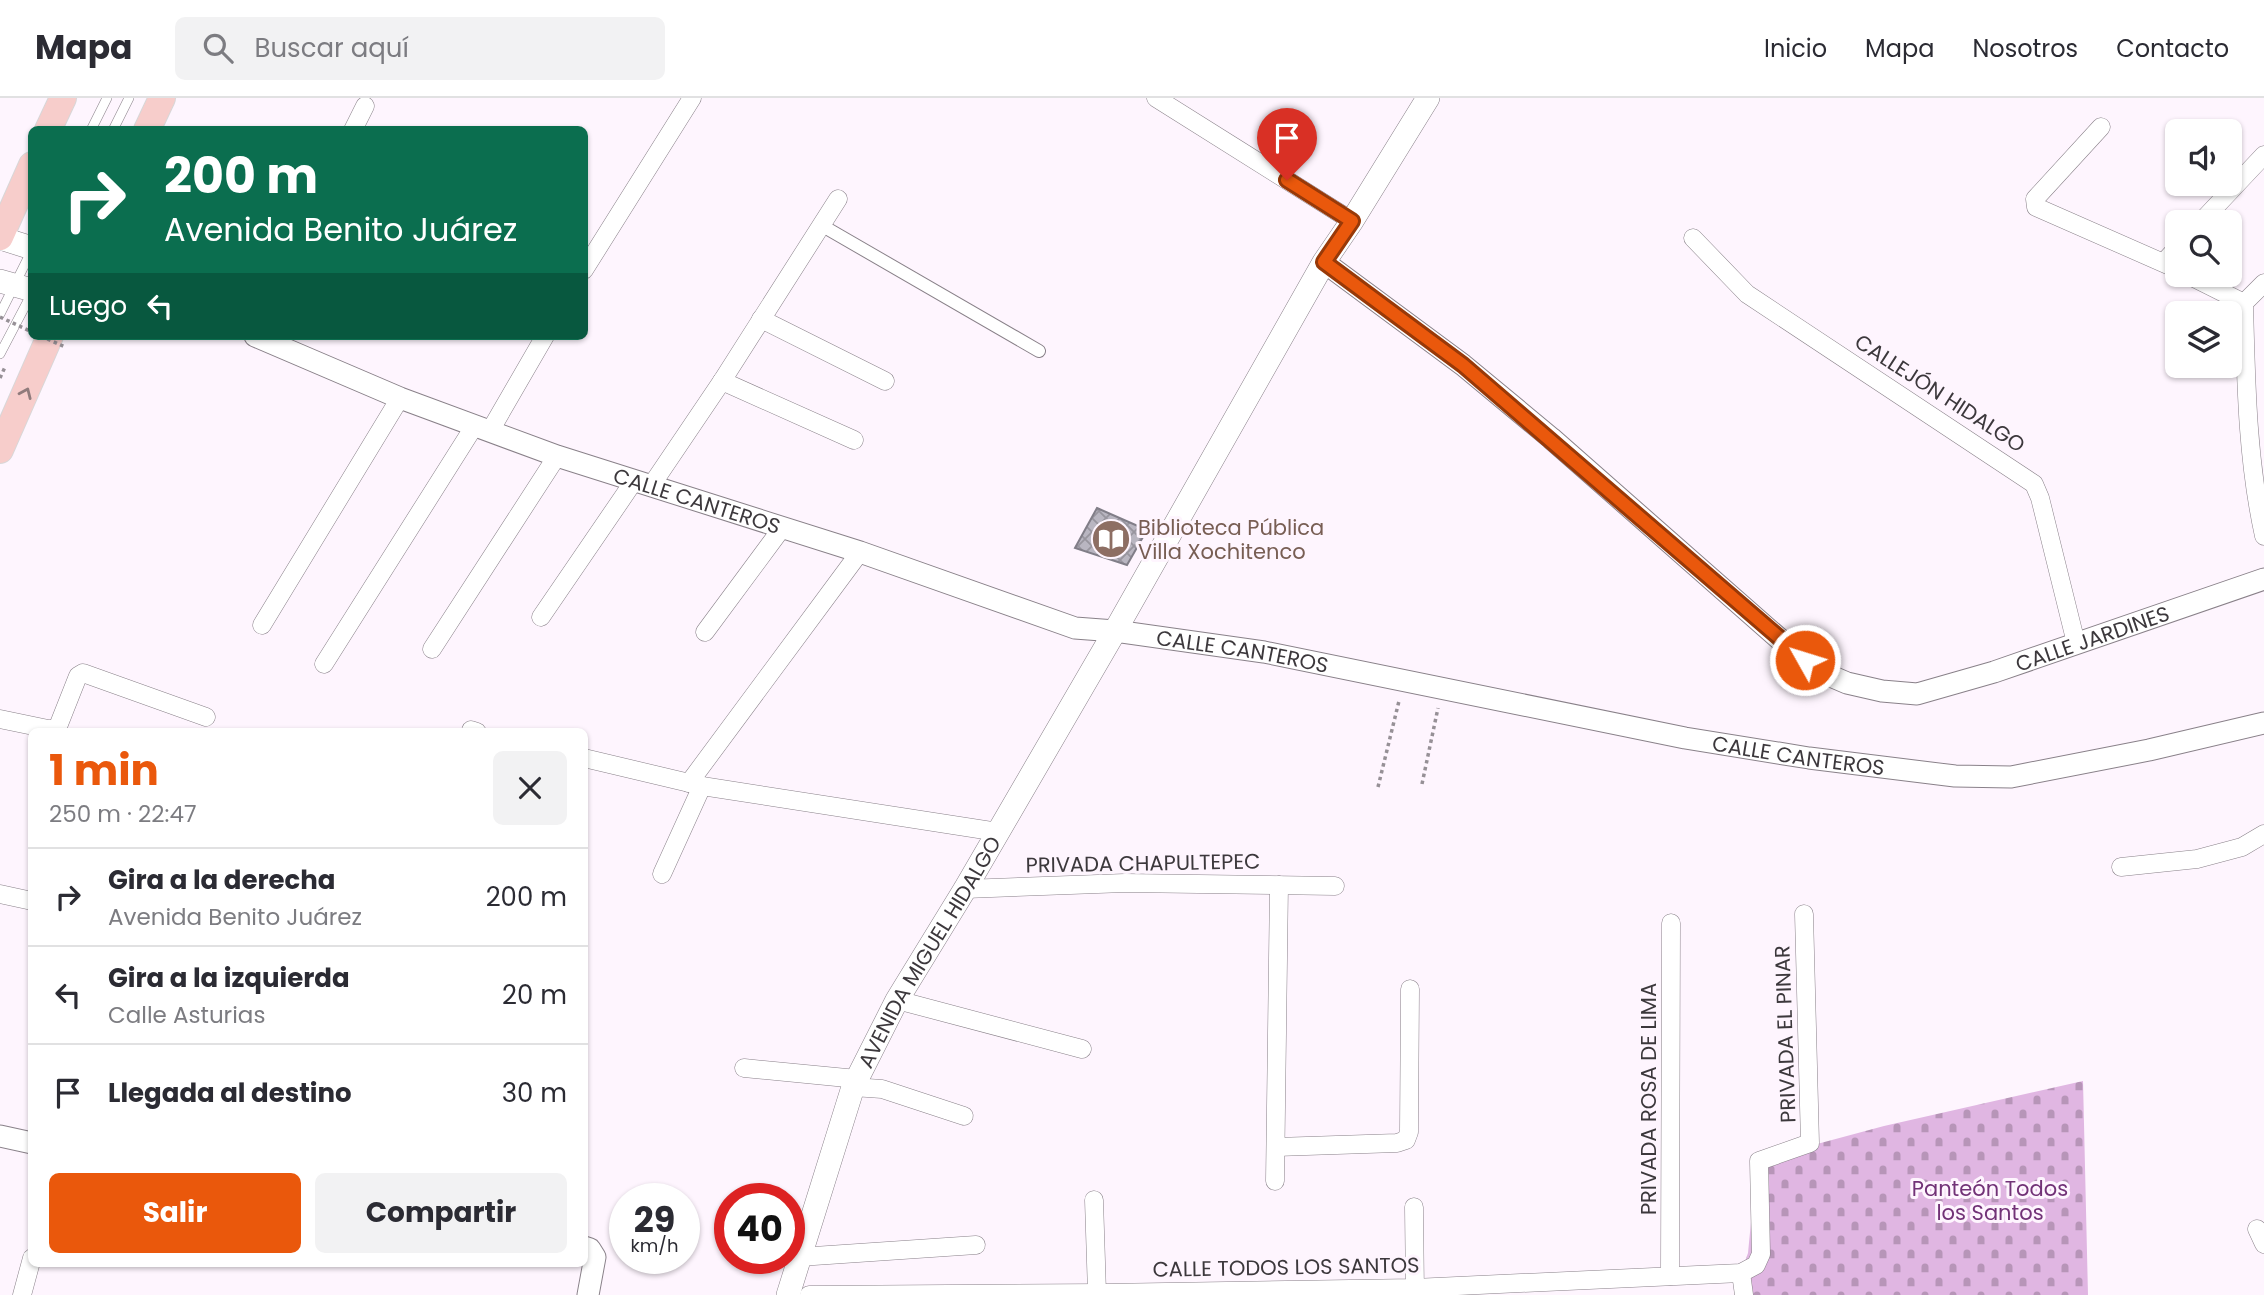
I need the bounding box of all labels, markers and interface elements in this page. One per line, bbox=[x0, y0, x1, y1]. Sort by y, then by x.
search box bbox=[175, 17, 665, 80]
text: Mapa bbox=[35, 24, 133, 71]
icon: search bbox=[199, 29, 237, 67]
text: Buscar aquí bbox=[255, 30, 409, 66]
text: Inicio bbox=[1764, 32, 1827, 65]
text: Mapa bbox=[1865, 32, 1934, 65]
text: Nosotros bbox=[1972, 32, 2078, 65]
text: Contacto bbox=[2116, 32, 2229, 65]
pin bbox=[1257, 108, 1317, 180]
icon: arrive bbox=[1268, 119, 1306, 157]
map controls bbox=[2165, 119, 2242, 378]
button: sound bbox=[2165, 119, 2242, 196]
text: 200 m bbox=[164, 142, 318, 210]
icon: right bbox=[49, 154, 140, 245]
text: Avenida Benito Juárez bbox=[164, 207, 517, 252]
button: search bbox=[2165, 210, 2242, 287]
icon: left bbox=[141, 287, 179, 325]
text: Luego bbox=[49, 288, 127, 324]
button: layers bbox=[2165, 301, 2242, 378]
street label: CALLEJÓN HIDALGO bbox=[1849, 327, 2031, 459]
one-way arrow bbox=[18, 388, 32, 401]
street label: CALLE CANTEROS bbox=[610, 460, 784, 540]
place label: Biblioteca Pública Villa Xochitenco bbox=[1138, 513, 1324, 566]
library icon: Biblioteca Pública Villa Xochitenco bbox=[1090, 518, 1132, 560]
street label: CALLE JARDINES bbox=[2011, 598, 2173, 678]
street label: CALLE CANTEROS bbox=[1155, 623, 1331, 679]
position arrow bbox=[1768, 623, 1842, 697]
street label: CALLE CANTEROS bbox=[1710, 728, 1886, 782]
text: 1 min bbox=[49, 741, 159, 800]
button: close bbox=[493, 751, 567, 825]
text: 250 m · 22:47 bbox=[49, 798, 196, 830]
street label: AVENIDA MIGUEL HIDALGO bbox=[851, 831, 1007, 1073]
street label: PRIVADA CHAPULTEPEC bbox=[1025, 846, 1261, 880]
text: Gira a la derecha bbox=[108, 862, 336, 898]
icon: right bbox=[49, 878, 87, 916]
text: 200 m bbox=[486, 879, 567, 915]
text: Avenida Benito Juárez bbox=[108, 901, 362, 933]
street label: PRIVADA EL PINAR bbox=[1767, 945, 1803, 1123]
text: Gira a la izquierda bbox=[108, 960, 350, 996]
icon: left bbox=[49, 976, 87, 1014]
text: 20 m bbox=[502, 977, 567, 1013]
street label: PRIVADA ROSA DE LIMA bbox=[1634, 983, 1663, 1215]
text: Calle Asturias bbox=[108, 999, 265, 1031]
icon: arrive bbox=[49, 1074, 87, 1112]
text: Llegada al destino bbox=[108, 1075, 352, 1111]
text: 30 m bbox=[502, 1075, 567, 1111]
button: Salir bbox=[49, 1173, 301, 1253]
button: Compartir bbox=[315, 1173, 567, 1253]
park label: Panteón Todos los Santos bbox=[1912, 1174, 2068, 1227]
speed limit sign: 40 bbox=[714, 1183, 805, 1274]
text: 29 bbox=[634, 1195, 675, 1244]
text: km/h bbox=[631, 1233, 678, 1258]
street label: CALLE TODOS LOS SANTOS bbox=[1152, 1250, 1420, 1284]

